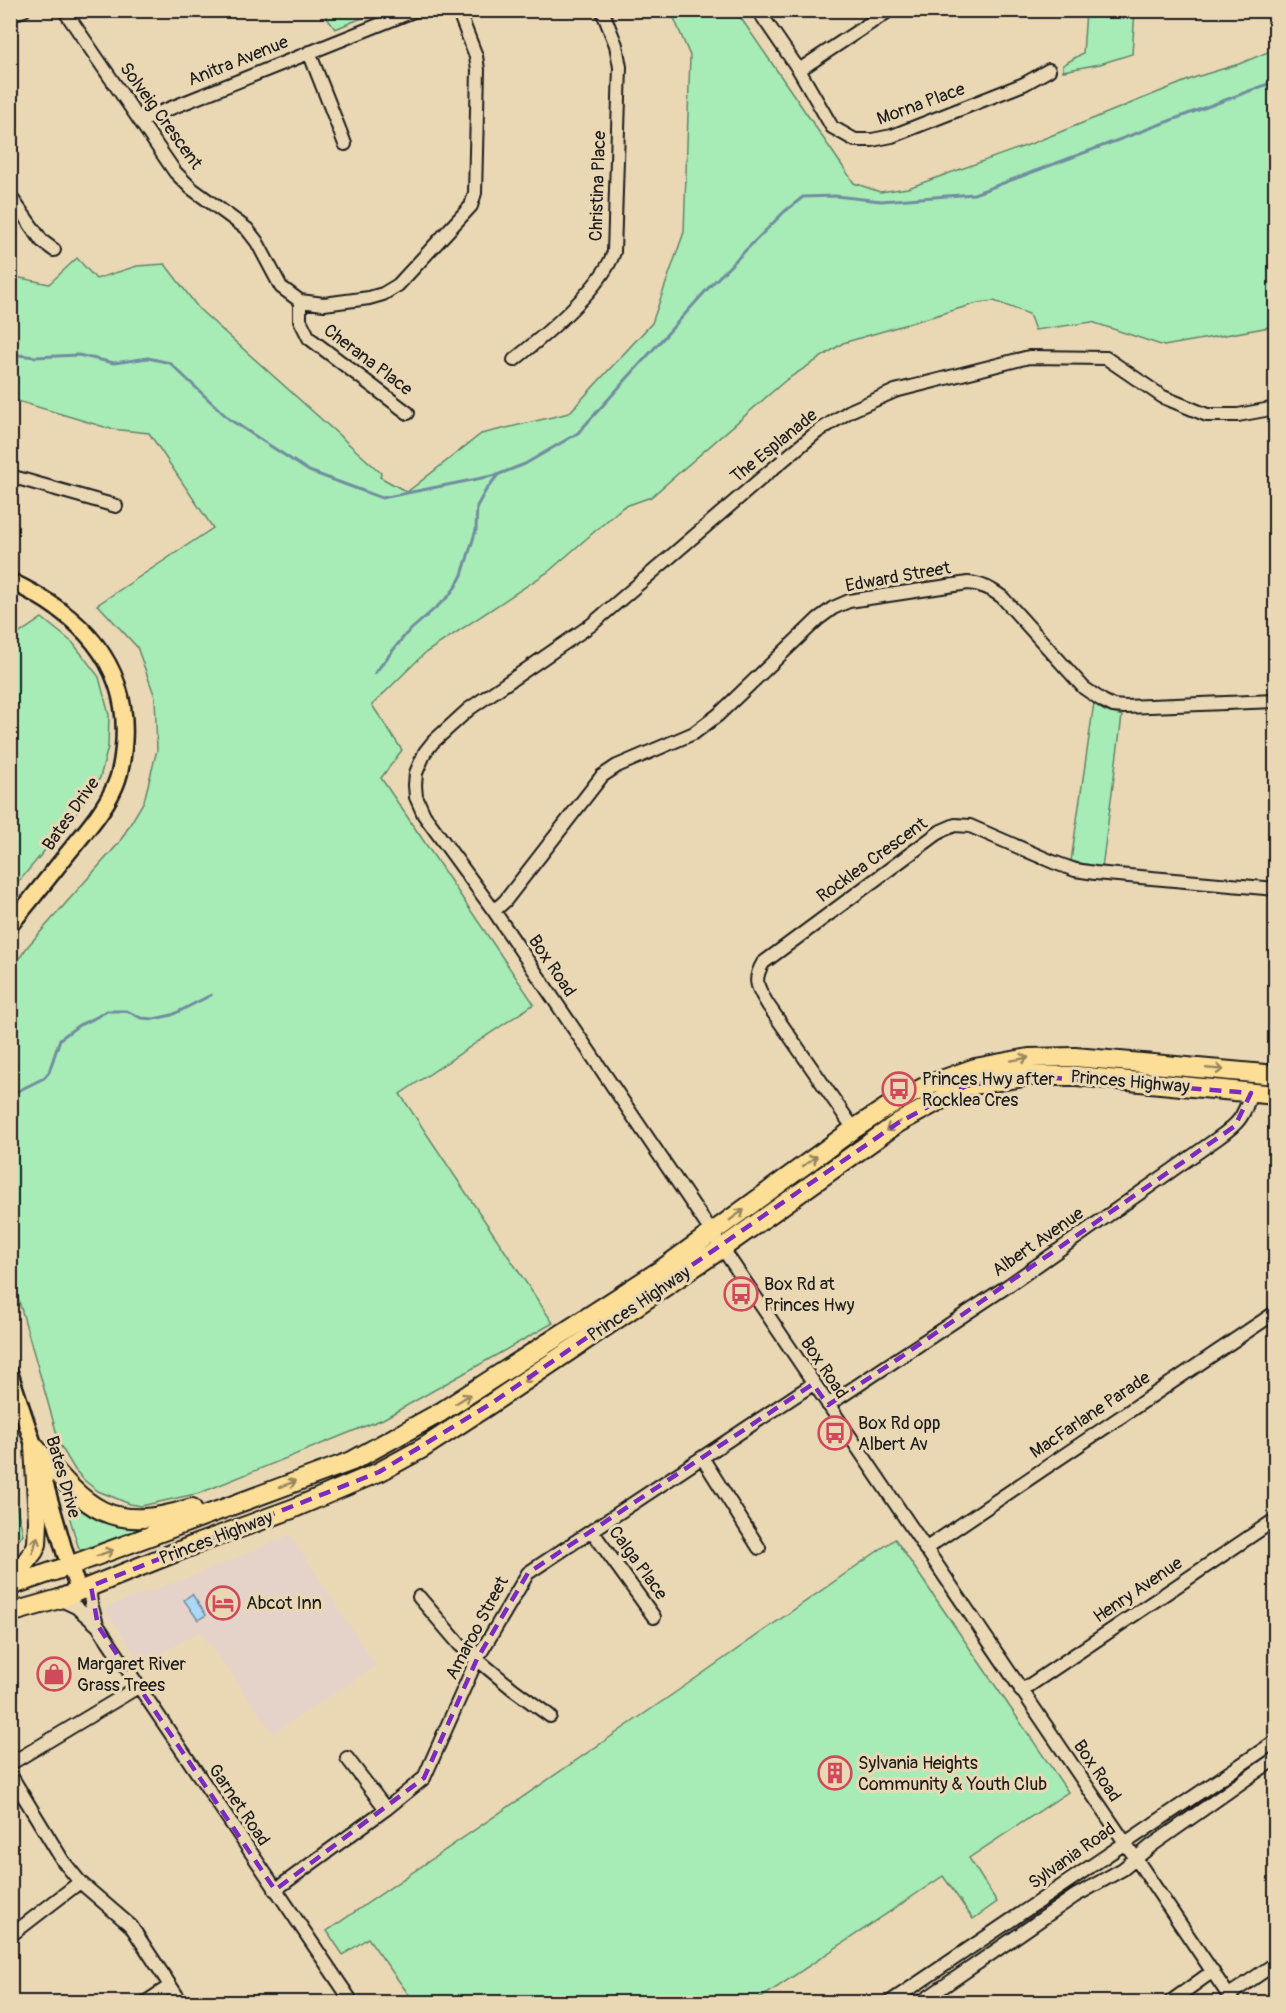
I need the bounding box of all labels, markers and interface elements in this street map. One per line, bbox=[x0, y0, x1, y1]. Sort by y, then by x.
street label: Anitra Avenue bbox=[184, 30, 292, 92]
street label: Solveig Crescent bbox=[114, 58, 208, 175]
street label: Morna Place bbox=[874, 77, 968, 131]
street label: Christina Place bbox=[585, 130, 611, 242]
street label: Cherana Place bbox=[319, 319, 417, 401]
street label: The Esplanade bbox=[726, 404, 822, 488]
street label: Edward Street bbox=[844, 556, 953, 598]
street label: Bates Drive bbox=[37, 773, 105, 855]
street label: Rocklea Crescent bbox=[812, 812, 932, 908]
street label: Box Road bbox=[523, 931, 581, 1001]
one-way arrow bbox=[1010, 1053, 1030, 1064]
one-way arrow bbox=[1204, 1064, 1224, 1075]
street label: Princes Highway bbox=[1069, 1065, 1191, 1099]
place label: Princes Hwy after Rocklea Cres bbox=[922, 1068, 1055, 1112]
bus stop icon: Princes Hwy after Rocklea Cres bbox=[881, 1071, 917, 1107]
one-way arrow bbox=[885, 1120, 902, 1132]
one-way arrow bbox=[802, 1155, 818, 1168]
street label: Albert Avenue bbox=[988, 1202, 1088, 1282]
one-way arrow bbox=[728, 1209, 744, 1221]
street label: Princes Highway bbox=[583, 1261, 695, 1347]
place label: Box Rd at Princes Hwy bbox=[764, 1273, 855, 1317]
bus stop icon: Box Rd at Princes Hwy bbox=[723, 1276, 759, 1312]
street label: Box Road bbox=[795, 1333, 853, 1403]
street label: MacFarlane Parade bbox=[1025, 1366, 1155, 1464]
one-way arrow bbox=[523, 1371, 540, 1383]
one-way arrow bbox=[454, 1393, 471, 1405]
place label: Box Rd opp Albert Av bbox=[858, 1412, 941, 1456]
bus stop icon: Box Rd opp Albert Av bbox=[817, 1415, 853, 1451]
street label: Bates Drive bbox=[40, 1433, 86, 1521]
one-way arrow bbox=[278, 1478, 297, 1489]
street label: Princes Highway bbox=[156, 1506, 276, 1570]
street label: Calga Place bbox=[604, 1522, 673, 1605]
one-way arrow bbox=[30, 1536, 41, 1555]
one-way arrow bbox=[95, 1546, 114, 1557]
street label: Henry Avenue bbox=[1089, 1552, 1187, 1628]
street label: Amaroo Street bbox=[440, 1572, 514, 1684]
hotel icon: Abcot Inn bbox=[205, 1585, 241, 1621]
place label: Abcot Inn bbox=[246, 1592, 322, 1615]
place label: Margaret River Grass Trees bbox=[77, 1653, 186, 1697]
shop icon: Margaret River Grass Trees bbox=[36, 1656, 72, 1692]
street label: Box Road bbox=[1068, 1736, 1126, 1806]
place label: Sylvania Heights Community & Youth Club bbox=[858, 1752, 1047, 1796]
building icon: Sylvania Heights Community & Youth Club bbox=[817, 1755, 853, 1791]
street label: Garnet Road bbox=[203, 1760, 275, 1850]
street label: Sylvania Road bbox=[1024, 1818, 1120, 1894]

